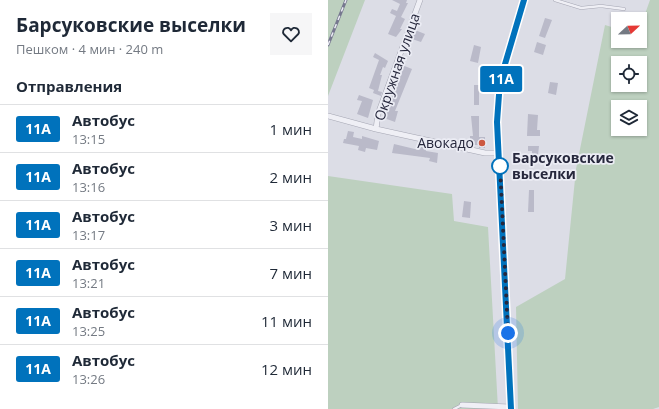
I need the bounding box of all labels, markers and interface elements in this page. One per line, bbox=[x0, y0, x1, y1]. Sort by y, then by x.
street label: Окружная улица bbox=[369, 11, 424, 123]
text: Барсуковские выселки bbox=[16, 12, 246, 38]
north arrow bbox=[611, 12, 647, 48]
map controls bbox=[611, 12, 647, 136]
button: heart bbox=[270, 13, 312, 55]
text: Пешком · 4 мин · 240 m bbox=[16, 40, 163, 58]
button: locate bbox=[611, 56, 647, 92]
line badge: 11А bbox=[478, 66, 524, 92]
text: 11А bbox=[488, 69, 514, 88]
text: Отправления bbox=[16, 76, 122, 96]
button: layers bbox=[611, 100, 647, 136]
text: Автобус bbox=[72, 110, 135, 130]
text: 11А bbox=[25, 119, 51, 138]
text: 1 мин bbox=[269, 119, 312, 139]
text: 13:15 bbox=[72, 130, 105, 148]
place label: Авокадо bbox=[417, 133, 474, 152]
marker: Авокадо bbox=[477, 138, 487, 148]
place label: Барсуковские выселки bbox=[512, 148, 614, 183]
marker: Барсуковские выселки bbox=[491, 157, 509, 175]
text: Автобус bbox=[72, 158, 135, 178]
text: 11А bbox=[25, 167, 51, 186]
text: 2 мин bbox=[269, 167, 312, 187]
text: 13:16 bbox=[72, 178, 105, 196]
text: Автобус bbox=[72, 206, 135, 226]
text: 11А bbox=[25, 215, 51, 234]
text: 3 мин bbox=[269, 215, 312, 235]
text: 13:17 bbox=[72, 226, 105, 244]
text: Автобус bbox=[72, 254, 135, 274]
text: 11А bbox=[25, 263, 51, 282]
text: 7 мин bbox=[269, 263, 312, 283]
text: 13:21 bbox=[72, 274, 105, 292]
text: Автобус bbox=[72, 302, 135, 322]
text: 11А bbox=[25, 311, 51, 330]
text: 11 мин bbox=[261, 311, 312, 331]
text: 13:25 bbox=[72, 322, 105, 340]
your location bbox=[498, 323, 518, 343]
text: Автобус bbox=[72, 350, 135, 370]
text: 11А bbox=[25, 359, 51, 378]
text: 12 мин bbox=[261, 359, 312, 379]
text: 13:26 bbox=[72, 370, 105, 388]

